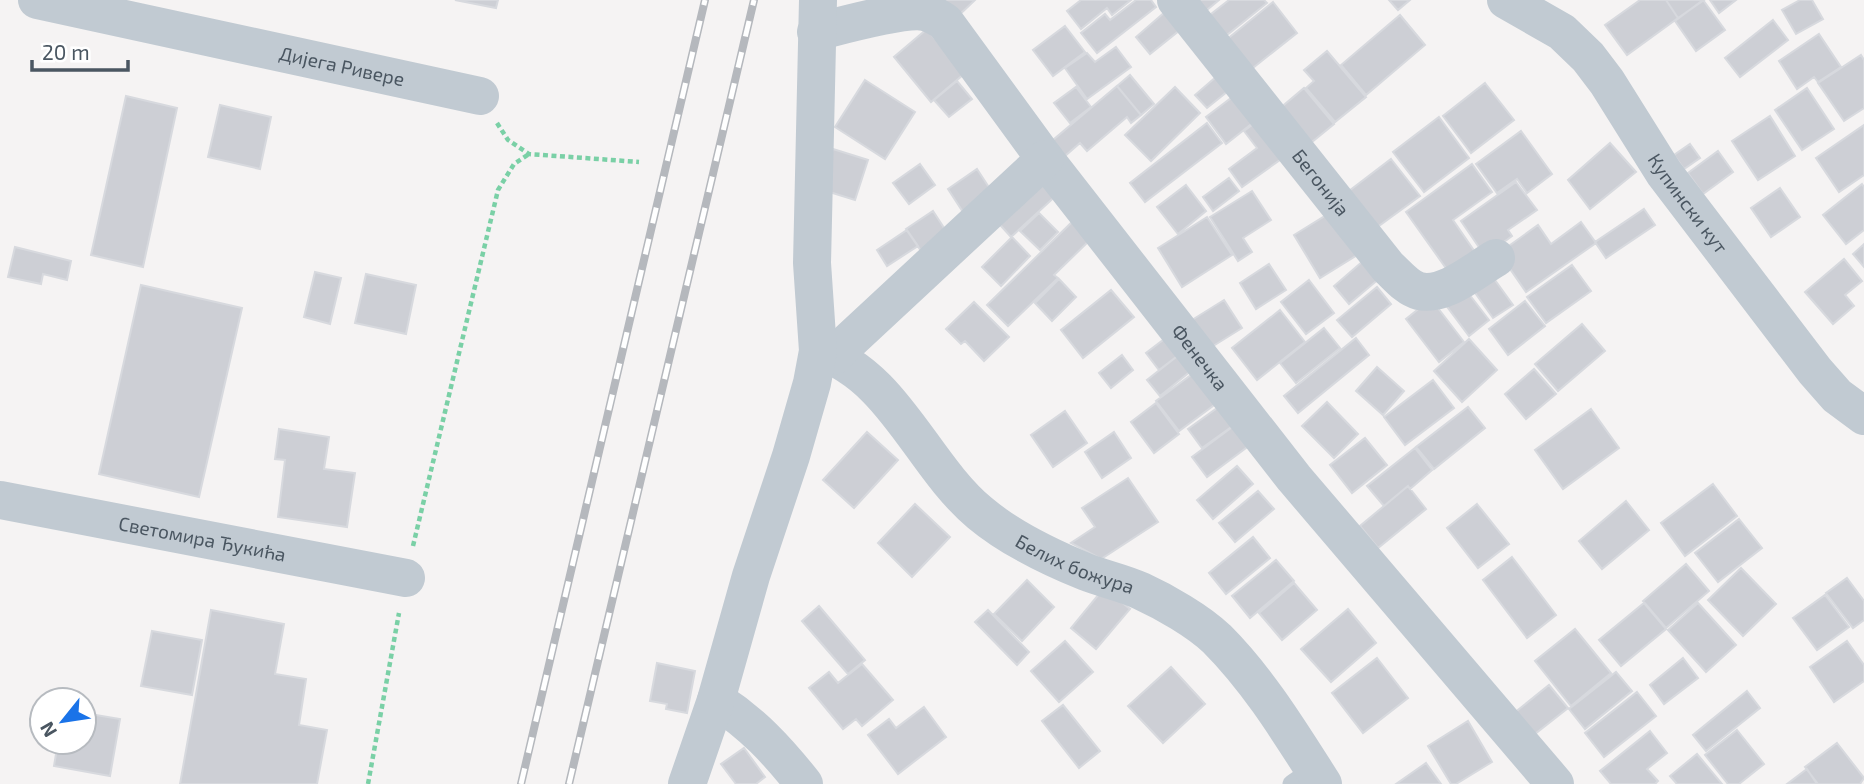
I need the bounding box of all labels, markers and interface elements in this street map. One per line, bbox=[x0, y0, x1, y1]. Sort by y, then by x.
scale bar bbox=[32, 28, 128, 72]
text: 20 m bbox=[42, 39, 90, 64]
street label: Дијега Ривере bbox=[277, 41, 407, 90]
street label: Бегонија bbox=[1288, 144, 1355, 220]
street label: Купински кут bbox=[1644, 149, 1733, 258]
street label: Фенечка bbox=[1167, 319, 1233, 395]
street label: Светомира Ђукића bbox=[117, 511, 288, 566]
street label: Белих божура bbox=[1012, 529, 1137, 598]
north arrow bbox=[28, 686, 98, 756]
text: N bbox=[34, 718, 61, 741]

